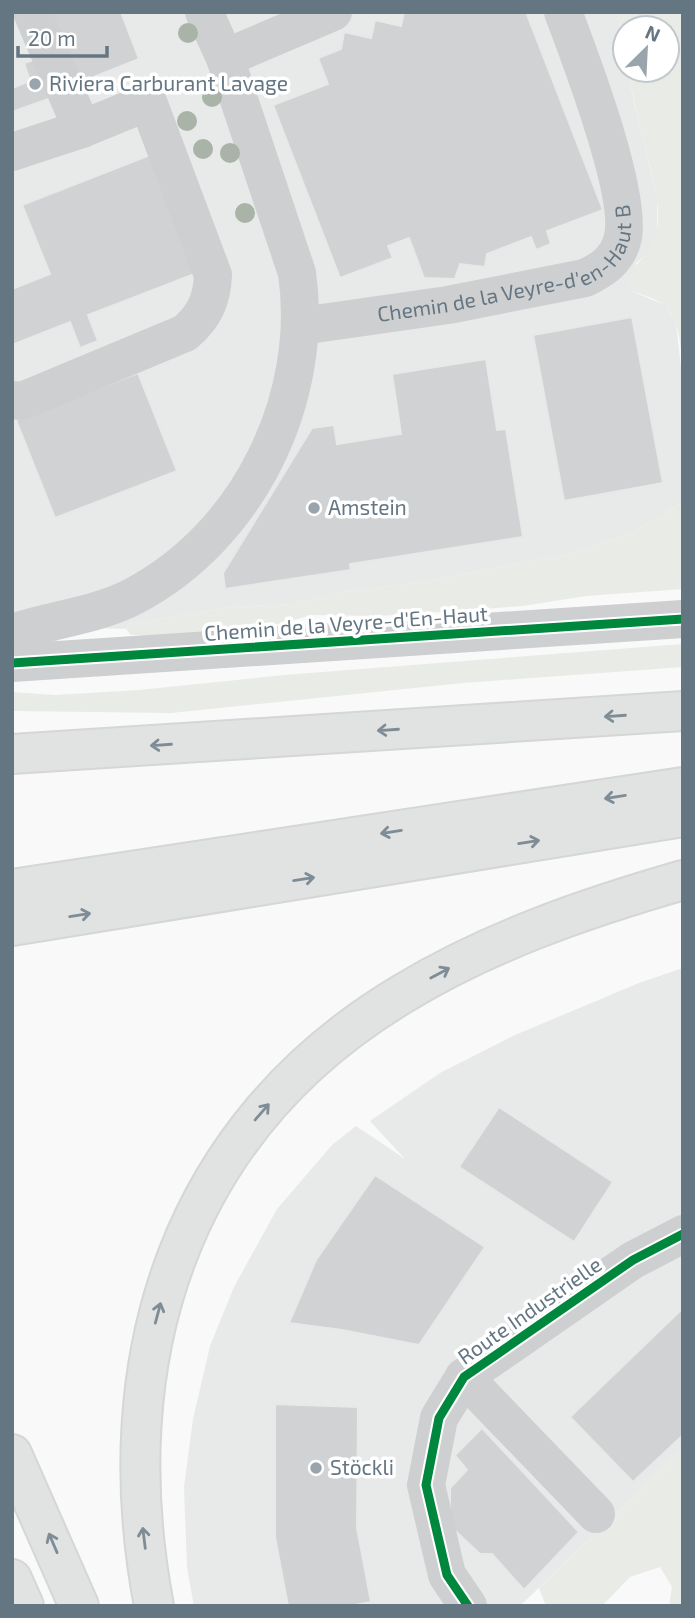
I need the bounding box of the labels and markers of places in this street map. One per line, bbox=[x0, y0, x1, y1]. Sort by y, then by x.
place label: Riviera Carburant Lavage bbox=[49, 70, 288, 95]
marker: Riviera Carburant Lavage bbox=[27, 76, 43, 92]
place label: Amstein bbox=[328, 494, 407, 519]
marker: Amstein bbox=[306, 500, 322, 516]
place label: Stöckli bbox=[330, 1454, 394, 1479]
marker: Stöckli bbox=[308, 1460, 324, 1476]

